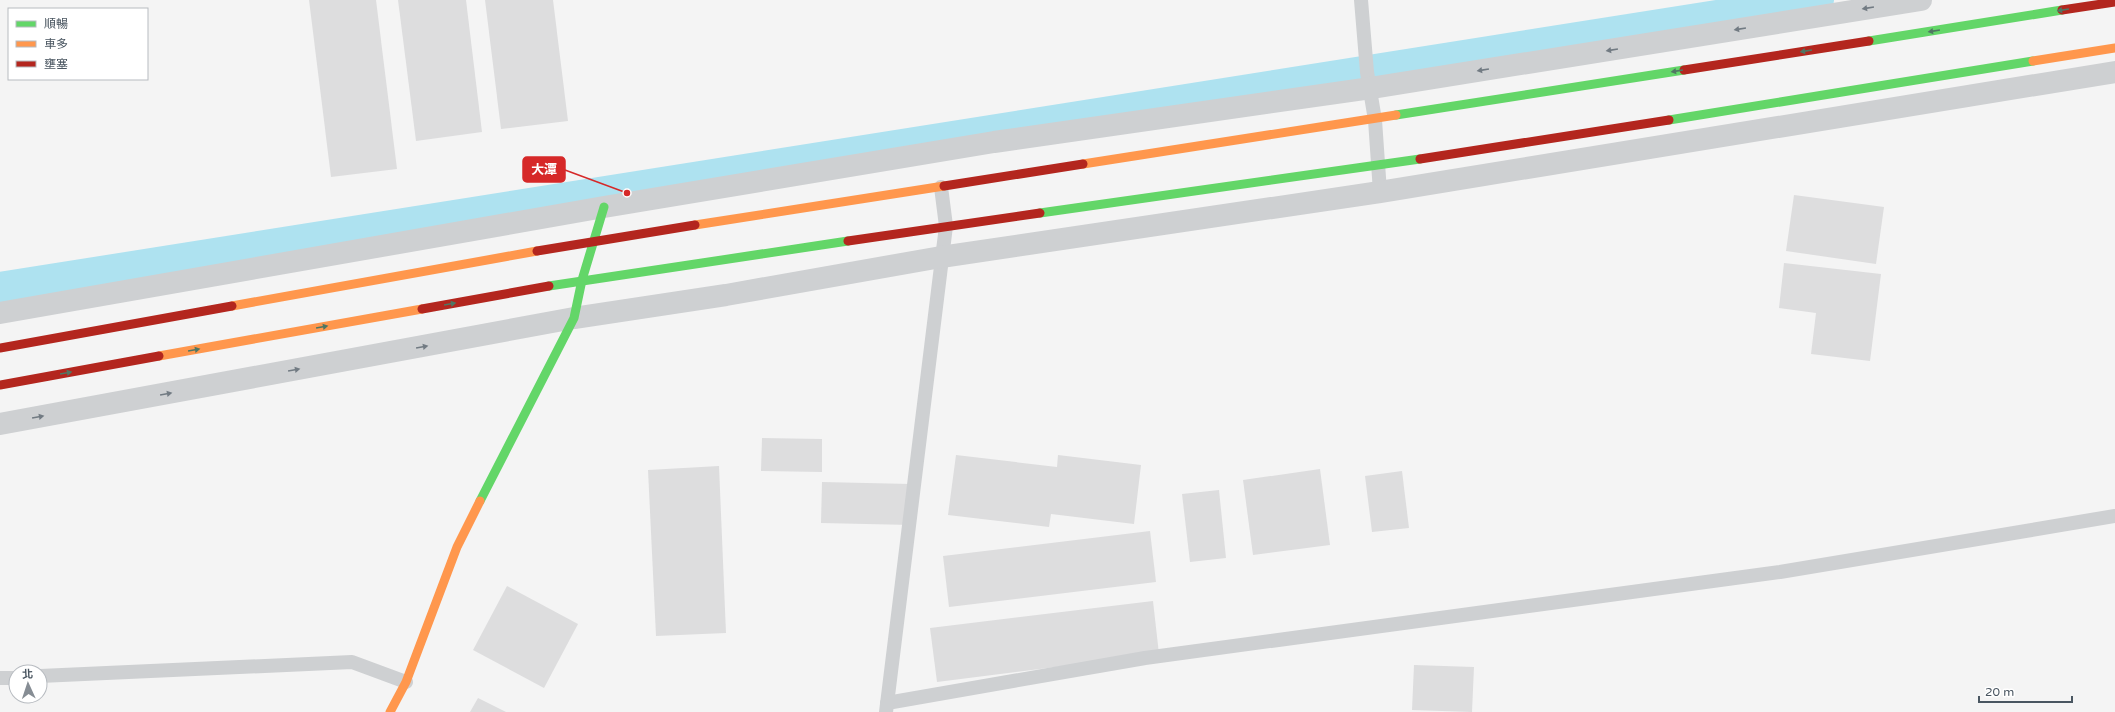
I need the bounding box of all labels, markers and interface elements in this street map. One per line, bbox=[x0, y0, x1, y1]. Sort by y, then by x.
one-way arrow bbox=[1862, 6, 1874, 12]
one-way arrow bbox=[2057, 7, 2069, 13]
legend bbox=[8, 8, 148, 80]
text: 順暢 bbox=[44, 17, 68, 31]
one-way arrow bbox=[1734, 26, 1746, 32]
one-way arrow bbox=[1928, 28, 1940, 34]
text: 車多 bbox=[44, 37, 68, 51]
one-way arrow bbox=[1606, 47, 1618, 53]
one-way arrow bbox=[1800, 48, 1812, 54]
text: 壅塞 bbox=[44, 57, 68, 71]
one-way arrow bbox=[1477, 67, 1489, 73]
one-way arrow bbox=[1671, 69, 1684, 75]
callout: 大潭 bbox=[523, 157, 565, 182]
text: 大潭 bbox=[531, 162, 557, 178]
one-way arrow bbox=[444, 301, 456, 307]
one-way arrow bbox=[316, 324, 328, 330]
one-way arrow bbox=[416, 343, 428, 349]
one-way arrow bbox=[188, 347, 200, 353]
one-way arrow bbox=[288, 367, 300, 373]
one-way arrow bbox=[60, 370, 72, 376]
one-way arrow bbox=[160, 390, 172, 396]
one-way arrow bbox=[32, 414, 44, 420]
north arrow bbox=[8, 664, 48, 704]
text: 北 bbox=[22, 668, 33, 681]
scale bar bbox=[1979, 678, 2072, 704]
text: 20 m bbox=[1985, 685, 2014, 699]

